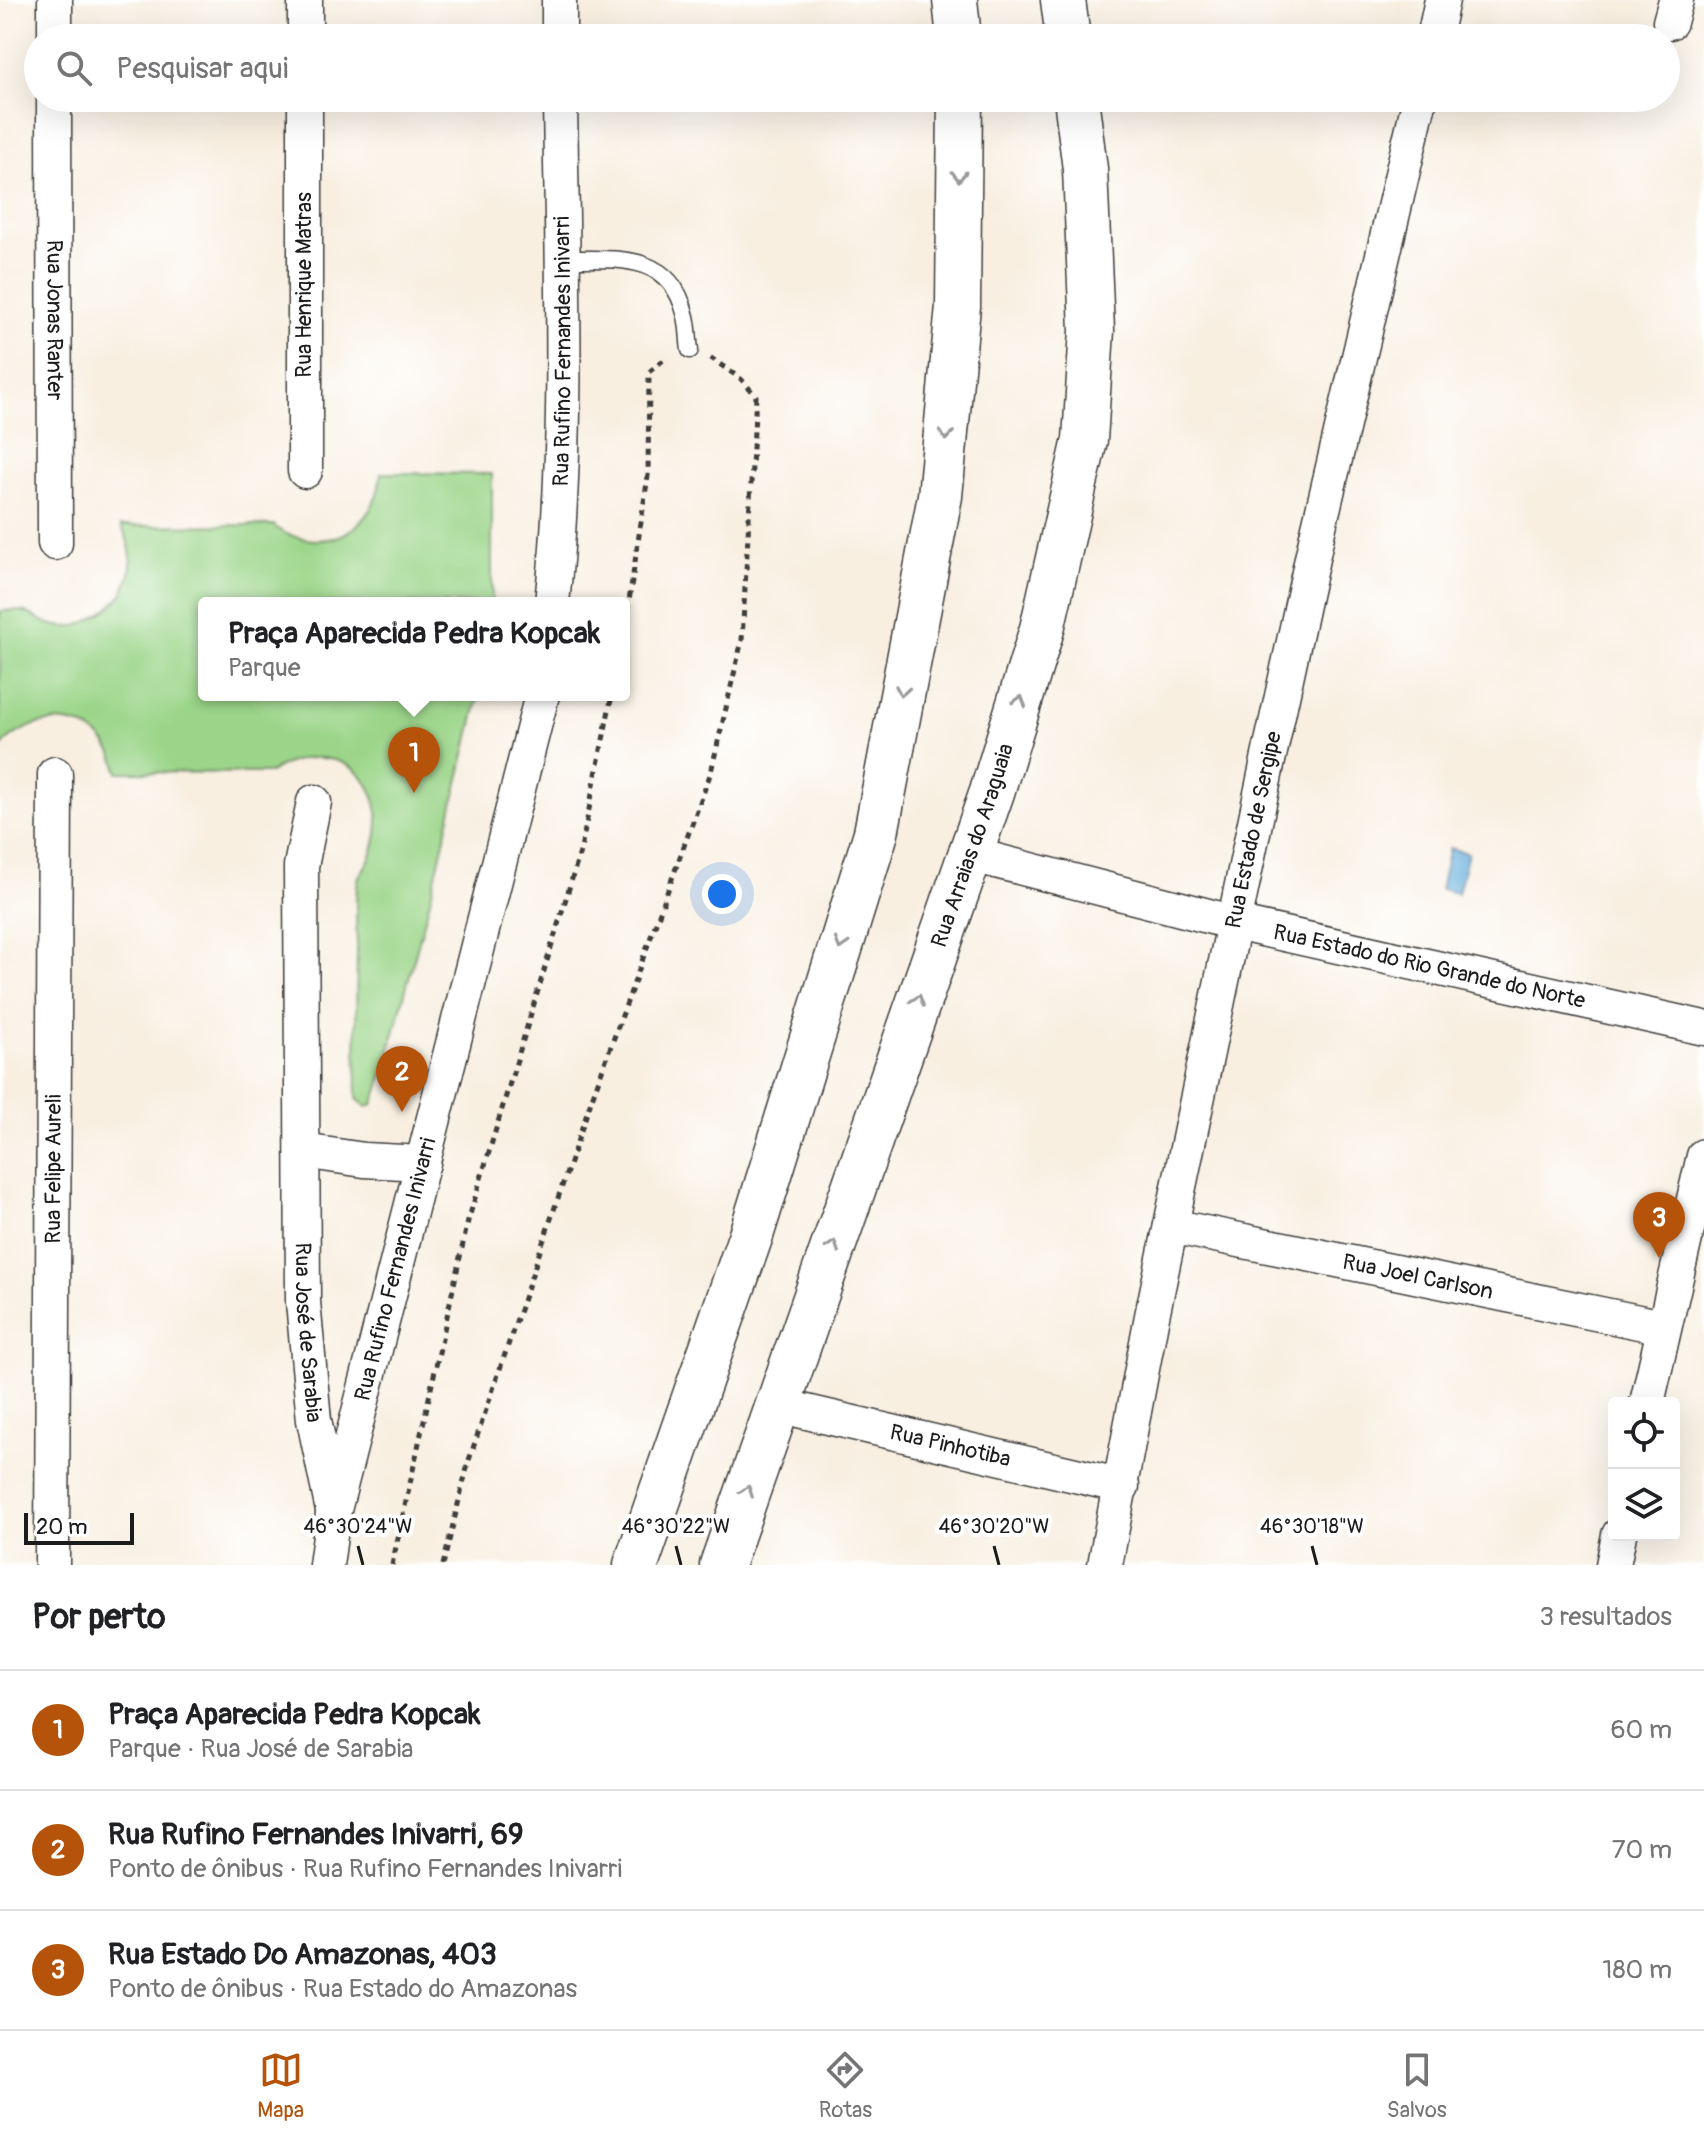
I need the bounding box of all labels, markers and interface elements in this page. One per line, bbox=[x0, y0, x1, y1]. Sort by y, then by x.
search box bbox=[24, 24, 1680, 112]
icon: search bbox=[52, 46, 96, 90]
text: Pesquisar aqui bbox=[116, 50, 288, 87]
one-way arrow bbox=[950, 170, 968, 183]
street label: Rua Henrique Matras bbox=[290, 192, 318, 378]
street label: Rua Rufino Fernandes Inivarri bbox=[547, 216, 578, 487]
street label: Rua Jonas Ranter bbox=[40, 240, 69, 400]
one-way arrow bbox=[937, 429, 954, 442]
popup bbox=[198, 597, 630, 701]
text: Praça Aparecida Pedra Kopcak bbox=[228, 615, 600, 652]
text: Parque bbox=[228, 652, 301, 684]
one-way arrow bbox=[894, 685, 911, 698]
one-way arrow bbox=[1011, 695, 1027, 708]
pin: 1 bbox=[388, 727, 440, 793]
street label: Rua Estado de Sergipe bbox=[1219, 729, 1288, 931]
street label: Rua Arraias do Araguaia bbox=[925, 740, 1020, 951]
your location bbox=[702, 874, 742, 914]
street label: Rua Estado do Rio Grande do Norte bbox=[1271, 918, 1588, 1015]
one-way arrow bbox=[834, 936, 850, 950]
one-way arrow bbox=[909, 994, 925, 1008]
pin: 2 bbox=[376, 1046, 428, 1112]
street label: Rua Felipe Aureli bbox=[39, 1094, 68, 1244]
street label: Rua Rufino Fernandes Inivarri bbox=[348, 1135, 442, 1404]
pin: 3 bbox=[1633, 1192, 1685, 1258]
one-way arrow bbox=[823, 1240, 840, 1254]
street label: Rua José de Sarabia bbox=[289, 1242, 328, 1424]
street label: Rua Joel Carlson bbox=[1340, 1248, 1496, 1306]
map controls bbox=[1608, 1397, 1680, 1541]
button: locate bbox=[1608, 1397, 1680, 1469]
street label: Rua Pinhotiba bbox=[887, 1418, 1013, 1473]
button: layers bbox=[1608, 1469, 1680, 1541]
one-way arrow bbox=[738, 1485, 754, 1499]
scale bar bbox=[24, 1509, 134, 1545]
text: 20 m bbox=[36, 1513, 88, 1541]
text: 46°30'24"W bbox=[304, 1514, 412, 1539]
text: 46°30'22"W bbox=[622, 1514, 730, 1539]
text: 46°30'20"W bbox=[939, 1514, 1049, 1539]
text: 46°30'18"W bbox=[1260, 1514, 1364, 1539]
text: Por perto bbox=[32, 1596, 165, 1639]
text: 3 resultados bbox=[1540, 1601, 1672, 1633]
text: Praça Aparecida Pedra Kopcak bbox=[108, 1696, 480, 1733]
text: 1 bbox=[53, 1714, 63, 1746]
text: 60 m bbox=[1610, 1714, 1672, 1746]
text: Parque · Rua José de Sarabia bbox=[108, 1733, 413, 1765]
text: Rua Rufino Fernandes Inivarri, 69 bbox=[108, 1816, 523, 1853]
text: 2 bbox=[51, 1834, 65, 1866]
text: 70 m bbox=[1612, 1834, 1672, 1866]
text: Ponto de ônibus · Rua Rufino Fernandes Inivarri bbox=[108, 1853, 622, 1885]
text: Rua Estado Do Amazonas, 403 bbox=[108, 1936, 497, 1973]
text: 3 bbox=[51, 1954, 65, 1986]
text: 180 m bbox=[1602, 1954, 1672, 1986]
text: Ponto de ônibus · Rua Estado do Amazonas bbox=[108, 1973, 577, 2005]
tab: Mapa bbox=[257, 2048, 304, 2124]
tab: Rotas bbox=[819, 2048, 872, 2124]
tab: Salvos bbox=[1387, 2048, 1447, 2124]

